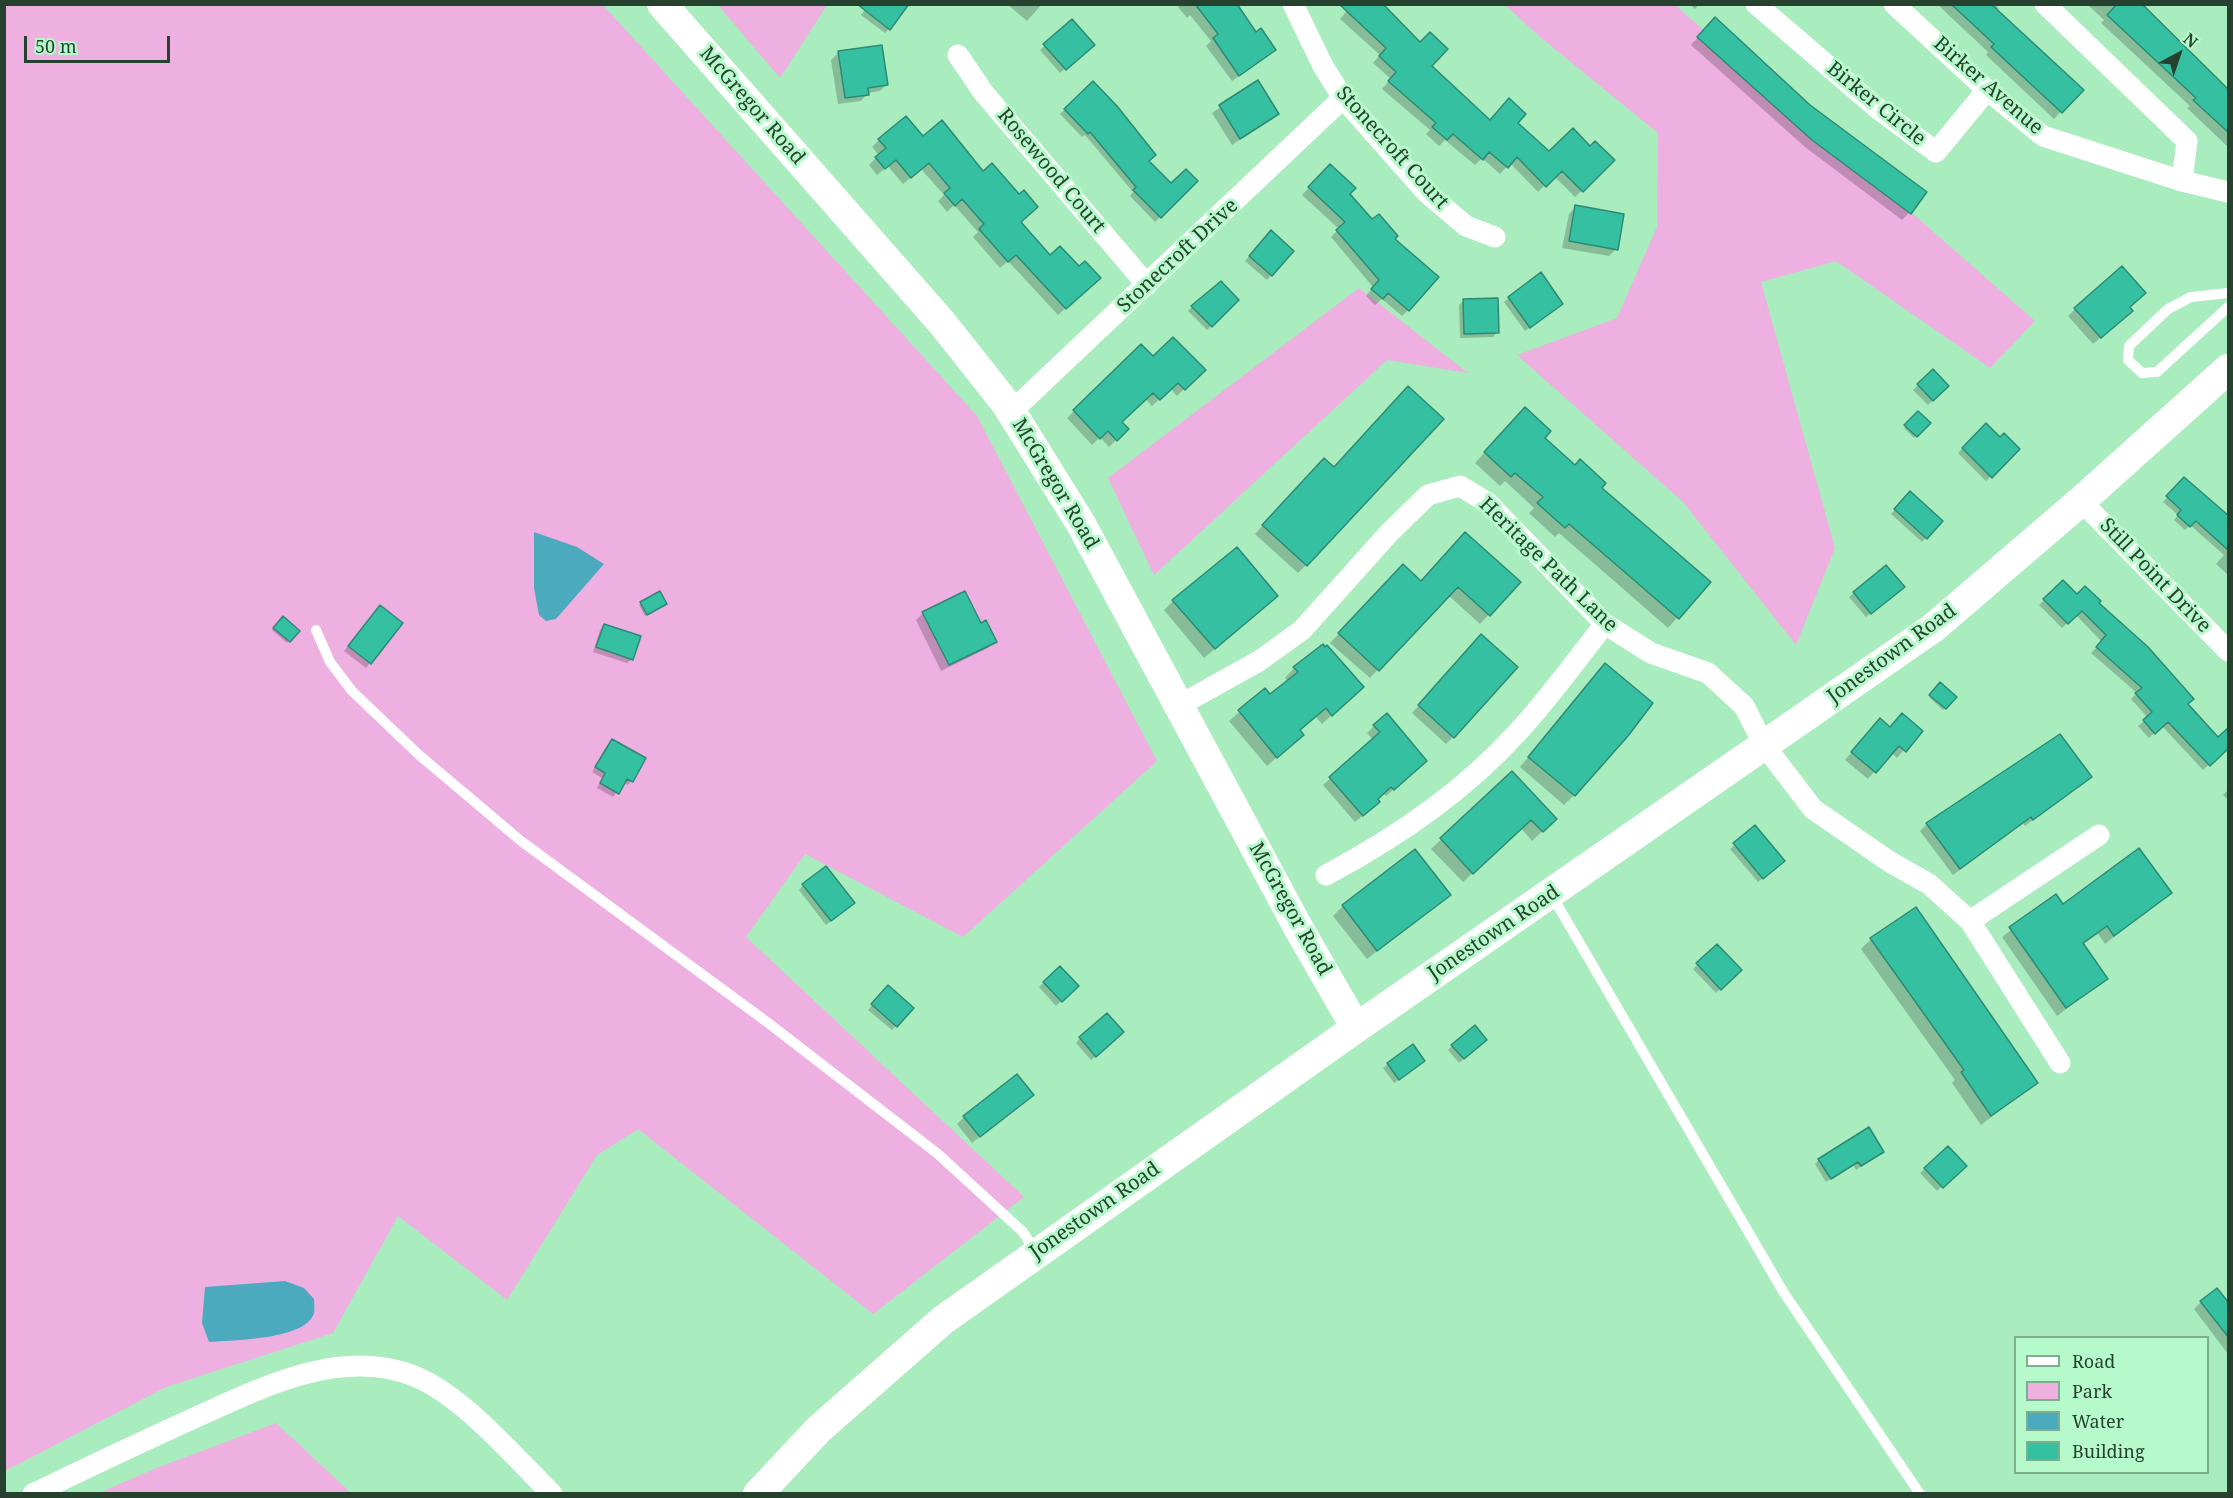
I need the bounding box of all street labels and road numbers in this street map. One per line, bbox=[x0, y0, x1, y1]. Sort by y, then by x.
street label: Birker Avenue bbox=[1928, 32, 2048, 140]
street label: McGregor Road bbox=[694, 42, 810, 170]
street label: Birker Circle bbox=[1822, 57, 1930, 151]
street label: Stonecroft Court bbox=[1331, 82, 1453, 214]
street label: Rosewood Court bbox=[992, 104, 1110, 238]
street label: Stonecroft Drive bbox=[1113, 194, 1243, 318]
street label: McGregor Road bbox=[1007, 414, 1103, 554]
street label: Heritage Path Lane bbox=[1474, 493, 1622, 637]
street label: Still Point Drive bbox=[2094, 514, 2216, 638]
street label: Jonestown Road bbox=[1823, 599, 1961, 709]
street label: McGregor Road bbox=[1244, 838, 1336, 980]
street label: Jonestown Road bbox=[1424, 880, 1564, 986]
street label: Jonestown Road bbox=[1025, 1157, 1165, 1265]

